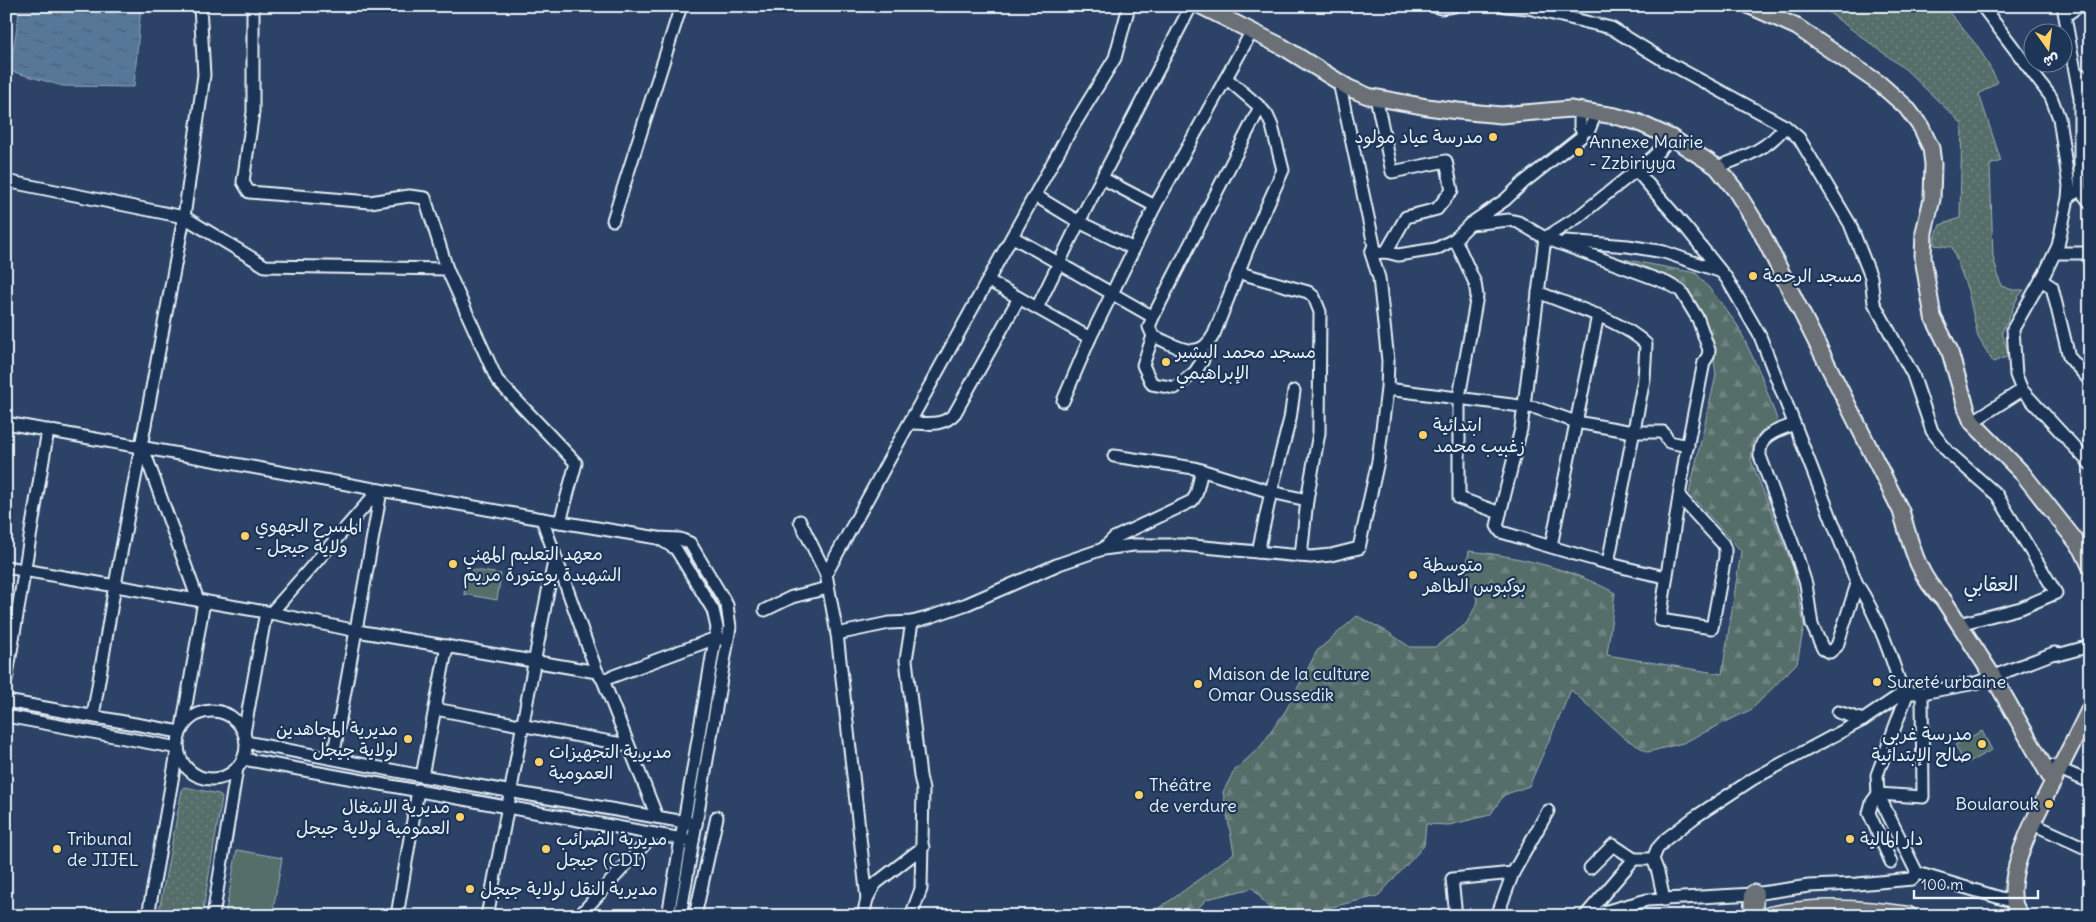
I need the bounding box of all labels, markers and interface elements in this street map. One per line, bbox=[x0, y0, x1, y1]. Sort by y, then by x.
north arrow bbox=[2024, 22, 2074, 72]
text: ش bbox=[2041, 50, 2061, 71]
place label: مدرسة عياد مولود bbox=[1354, 125, 1483, 149]
place label: Annexe Mairie - Zzbiriyya bbox=[1589, 130, 1703, 174]
marker: مدرسة عياد مولود bbox=[1487, 131, 1499, 143]
marker: Annexe Mairie - Zzbiriyya bbox=[1573, 146, 1585, 158]
place label: مسجد الرحمة bbox=[1763, 264, 1862, 287]
marker: مسجد الرحمة bbox=[1747, 270, 1759, 282]
place label: مسجد محمد البشير الإبراهيمي bbox=[1174, 340, 1316, 389]
marker: مسجد محمد البشير الإبراهيمي bbox=[1160, 356, 1172, 368]
place label: ابتدائية زغبيب محمد bbox=[1433, 413, 1525, 457]
marker: ابتدائية زغبيب محمد bbox=[1417, 429, 1429, 441]
place label: المسرح الجهوي - ولاية جيجل bbox=[255, 514, 362, 558]
marker: المسرح الجهوي - ولاية جيجل bbox=[239, 530, 251, 542]
place label: معهد التعليم المهني الشهيدة بوعتورة مريم bbox=[463, 542, 621, 589]
place label: متوسطة بوكبوس الطاهر bbox=[1421, 553, 1526, 597]
marker: معهد التعليم المهني الشهيدة بوعتورة مريم bbox=[447, 558, 459, 570]
marker: متوسطة بوكبوس الطاهر bbox=[1407, 569, 1419, 581]
district label: العقابي bbox=[1964, 571, 2018, 602]
place label: Maison de la culture Omar Oussedik bbox=[1208, 662, 1370, 706]
place label: Sureté urbaine bbox=[1887, 670, 2006, 693]
marker: Sureté urbaine bbox=[1871, 676, 1883, 688]
marker: Maison de la culture Omar Oussedik bbox=[1192, 678, 1204, 690]
place label: مديرية المجاهدين لولاية جيجل bbox=[276, 717, 398, 762]
place label: مدرسة غربي صالح الإبتدائية bbox=[1872, 722, 1972, 767]
marker: مديرية المجاهدين لولاية جيجل bbox=[402, 733, 414, 745]
marker: مدرسة غربي صالح الإبتدائية bbox=[1976, 738, 1988, 750]
place label: مديرية التجهيزات العمومية bbox=[549, 740, 672, 784]
marker: مديرية التجهيزات العمومية bbox=[533, 756, 545, 768]
place label: Théâtre de verdure bbox=[1149, 773, 1237, 817]
marker: Théâtre de verdure bbox=[1133, 789, 1145, 801]
place label: Boularouk bbox=[1955, 792, 2039, 815]
place label: مديرية الاشغال العمومية لولاية جيجل bbox=[296, 795, 450, 840]
marker: Boularouk bbox=[2043, 798, 2055, 810]
marker: مديرية الاشغال العمومية لولاية جيجل bbox=[454, 811, 466, 823]
place label: Tribunal de JIJEL bbox=[67, 827, 139, 871]
place label: مديرية الضرائب جيجل (CDI) bbox=[556, 827, 667, 871]
place label: دار المالية bbox=[1860, 827, 1924, 850]
marker: دار المالية bbox=[1844, 833, 1856, 845]
marker: Tribunal de JIJEL bbox=[51, 843, 63, 855]
marker: مديرية الضرائب جيجل (CDI) bbox=[540, 843, 552, 855]
scale bar bbox=[1914, 867, 2037, 899]
text: 100 m bbox=[1921, 875, 1963, 894]
place label: مديرية النقل لولاية جيجل bbox=[480, 877, 658, 901]
marker: مديرية النقل لولاية جيجل bbox=[464, 883, 476, 895]

